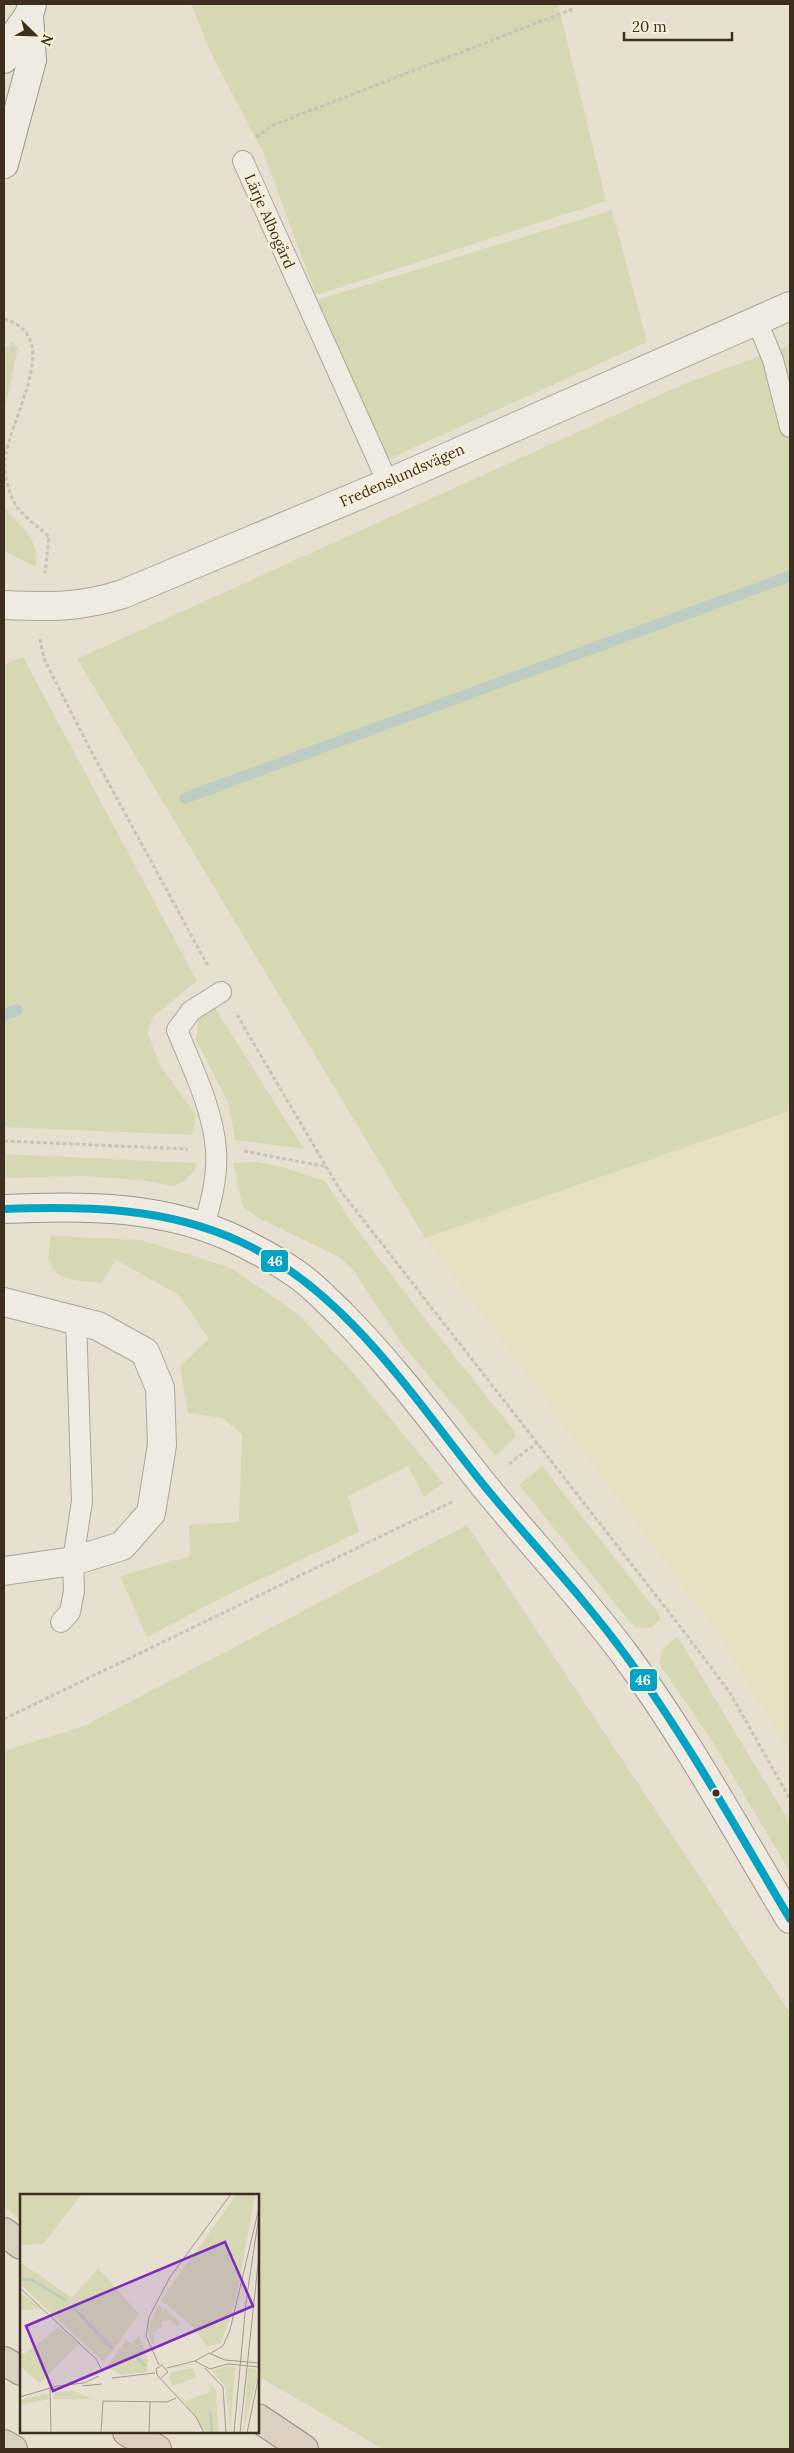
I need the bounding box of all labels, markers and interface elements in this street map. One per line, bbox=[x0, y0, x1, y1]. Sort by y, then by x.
north arrow bbox=[10, 10, 60, 60]
scale bar bbox=[624, 10, 732, 42]
text: 20 m bbox=[632, 17, 667, 36]
text: N bbox=[36, 32, 57, 49]
street label: Lärje Albogård bbox=[241, 171, 299, 271]
street label: Fredenslundsvägen bbox=[337, 439, 467, 511]
line badge: 46 bbox=[260, 1249, 289, 1273]
text: 46 bbox=[267, 1252, 283, 1270]
line badge: 46 bbox=[629, 1668, 658, 1692]
text: 46 bbox=[635, 1671, 651, 1689]
unlabelled marker bbox=[711, 1788, 721, 1798]
inset map bbox=[20, 2194, 259, 2433]

